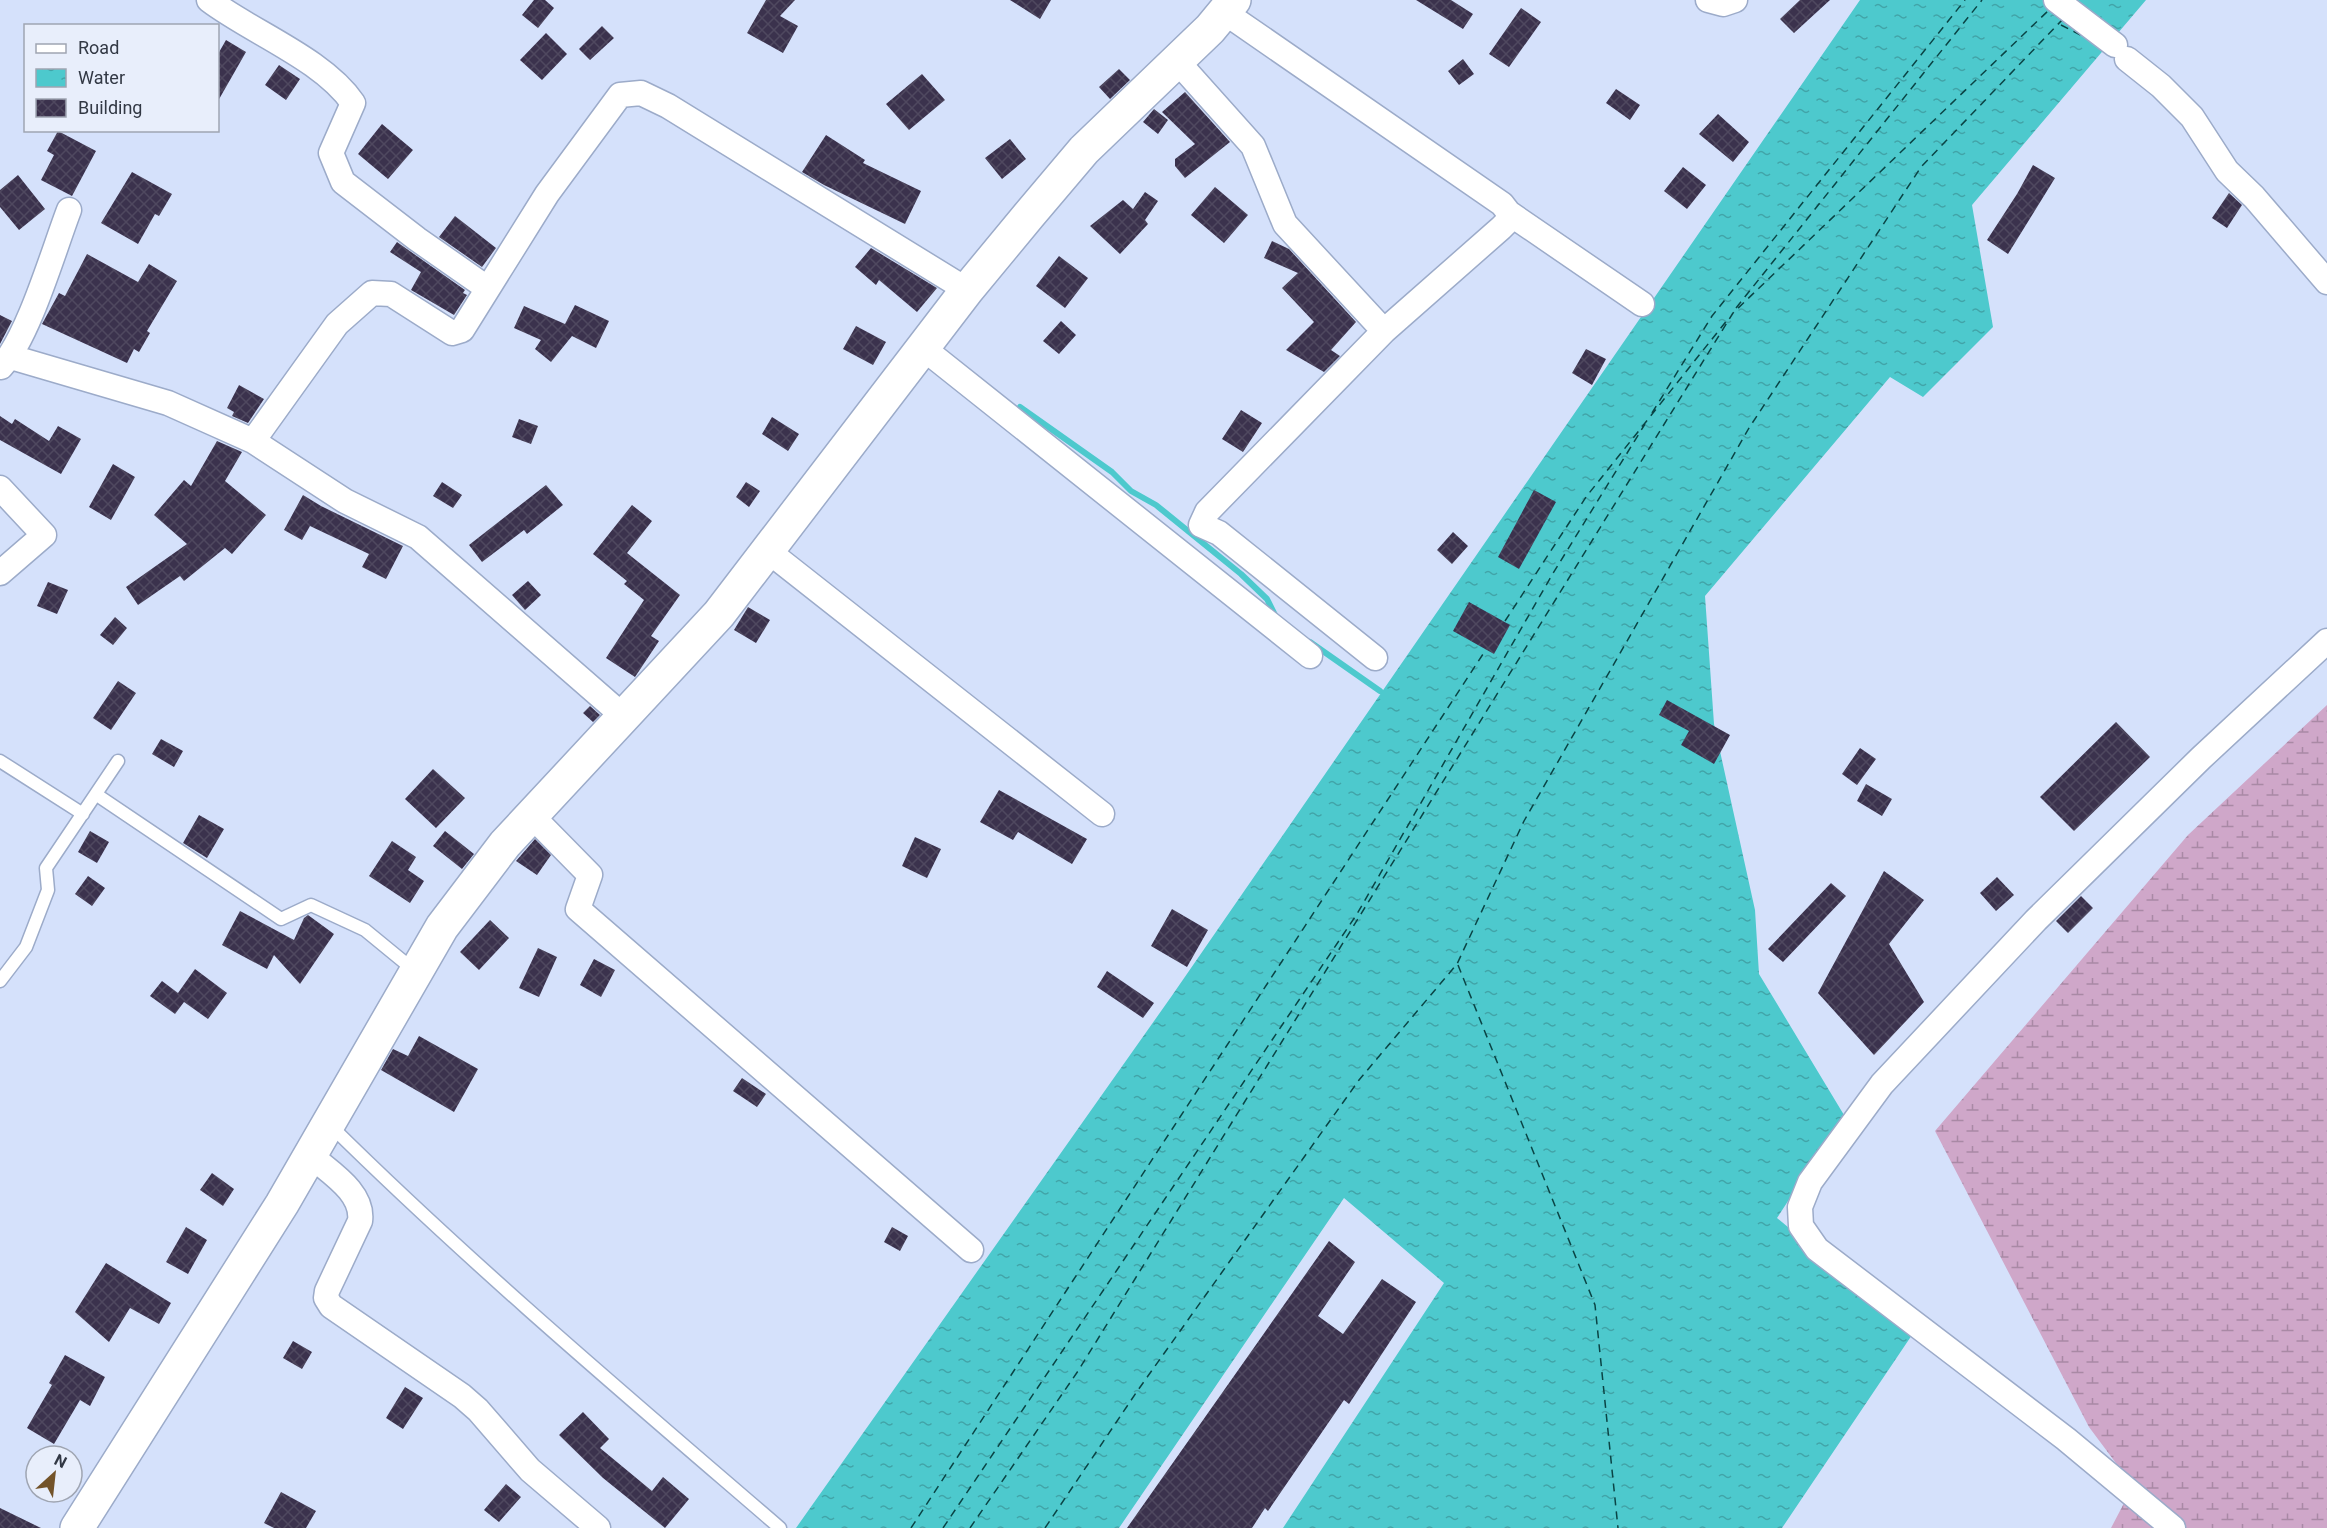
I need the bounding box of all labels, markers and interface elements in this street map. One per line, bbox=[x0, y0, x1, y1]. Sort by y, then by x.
legend bbox=[24, 24, 219, 132]
text: Road bbox=[78, 37, 119, 58]
text: Water bbox=[78, 67, 125, 88]
text: Building bbox=[78, 97, 142, 118]
north arrow bbox=[24, 1444, 84, 1504]
text: N bbox=[51, 1450, 70, 1472]

